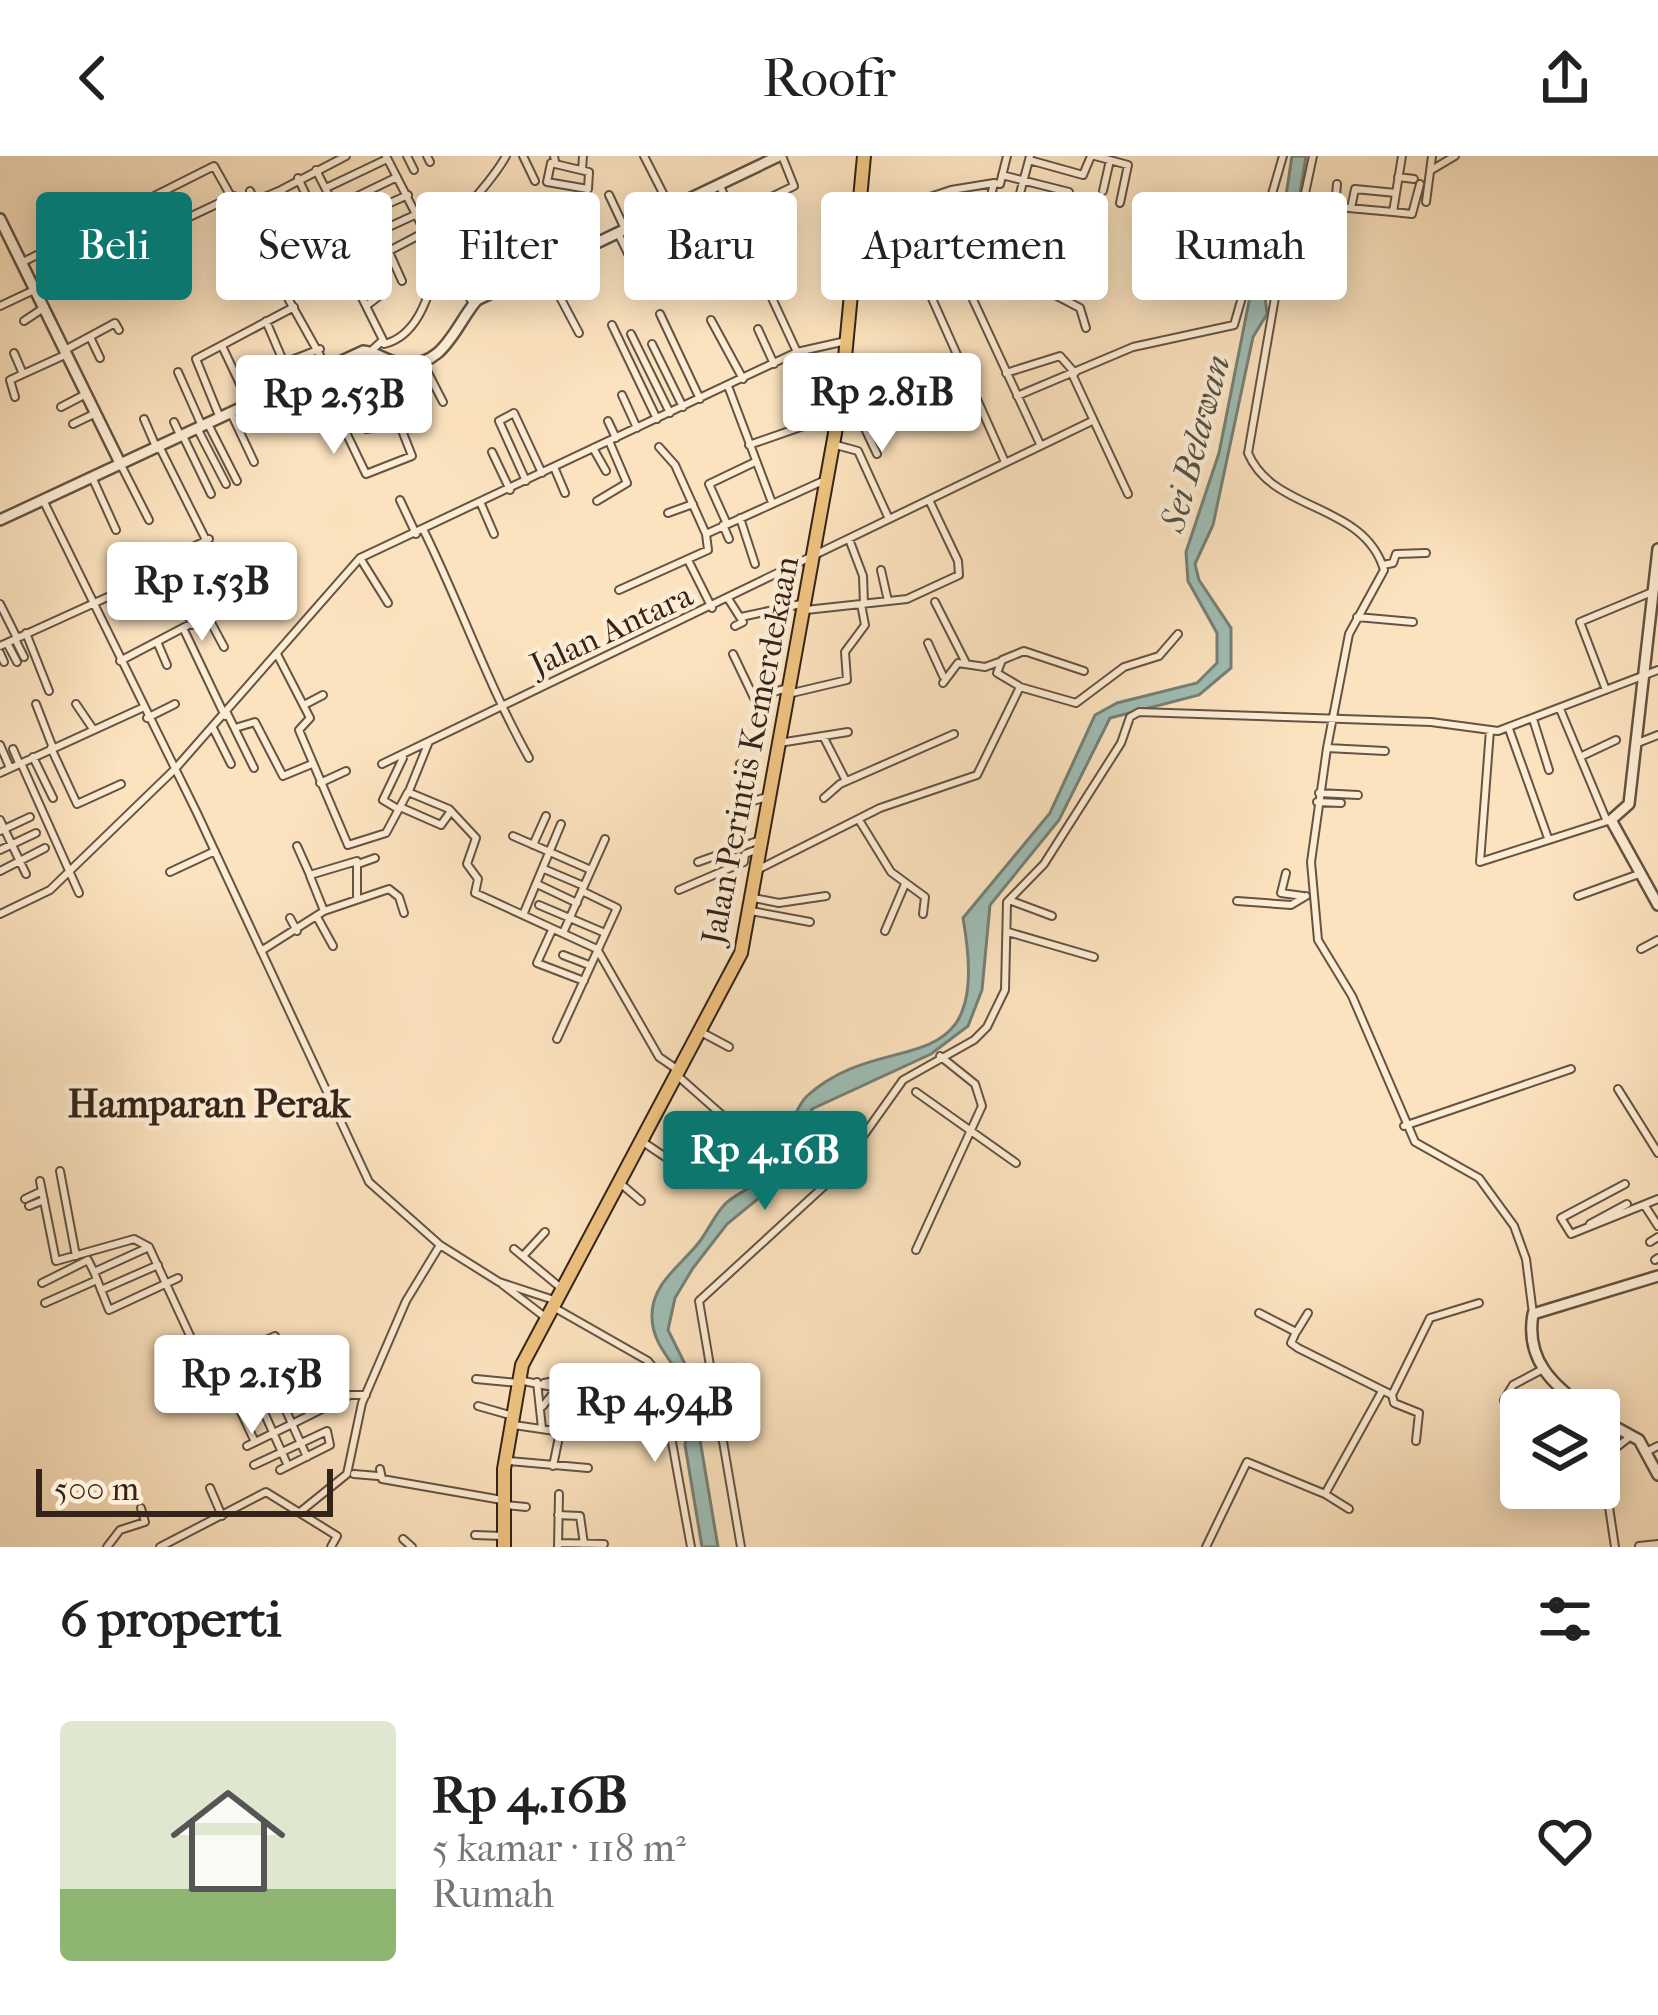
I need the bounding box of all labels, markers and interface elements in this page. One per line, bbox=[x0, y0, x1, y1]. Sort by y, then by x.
icon: back bbox=[60, 45, 126, 111]
icon: share bbox=[1532, 45, 1598, 111]
text: Roofr bbox=[762, 47, 896, 110]
chip: Beli bbox=[36, 192, 192, 300]
chip: Sewa bbox=[216, 192, 392, 300]
chip: Filter bbox=[416, 192, 600, 300]
chip: Baru bbox=[624, 192, 797, 300]
chip: Apartemen bbox=[821, 192, 1108, 300]
chip: Rumah bbox=[1132, 192, 1347, 300]
water label: Sei Belawan bbox=[1151, 350, 1239, 537]
pin: Rp 2.81B bbox=[758, 353, 1006, 455]
pin: Rp 2.53B bbox=[210, 355, 458, 457]
text: Rp 2.81B bbox=[810, 369, 954, 415]
text: Rp 2.53B bbox=[263, 371, 405, 417]
pin: Rp 1.53B bbox=[78, 542, 326, 644]
street label: Jalan Perintis Kemerdekaan bbox=[693, 553, 807, 951]
text: Rp 1.53B bbox=[134, 558, 270, 604]
street label: Jalan Antara bbox=[522, 576, 699, 686]
district label: Hamparan Perak bbox=[68, 1081, 351, 1127]
pin: Rp 4.16B bbox=[641, 1111, 889, 1213]
text: Rp 4.16B bbox=[690, 1127, 840, 1173]
pin: Rp 2.15B bbox=[128, 1335, 376, 1437]
text: Rp 2.15B bbox=[181, 1351, 323, 1397]
pin: Rp 4.94B bbox=[531, 1363, 779, 1465]
text: Rp 4.94B bbox=[576, 1379, 734, 1425]
map controls bbox=[1500, 1389, 1620, 1509]
button: layers bbox=[1500, 1389, 1620, 1509]
scale bar bbox=[36, 1463, 333, 1516]
text: 500 m bbox=[54, 1470, 139, 1509]
icon: filters bbox=[1532, 1586, 1598, 1652]
text: 6 properti bbox=[60, 1589, 281, 1649]
text: Rp 4.16B bbox=[432, 1765, 628, 1825]
icon: home bbox=[156, 1769, 300, 1913]
icon: heart bbox=[1532, 1808, 1598, 1874]
text: 5 kamar · 118 m² bbox=[432, 1825, 686, 1871]
text: Rumah bbox=[432, 1871, 554, 1917]

